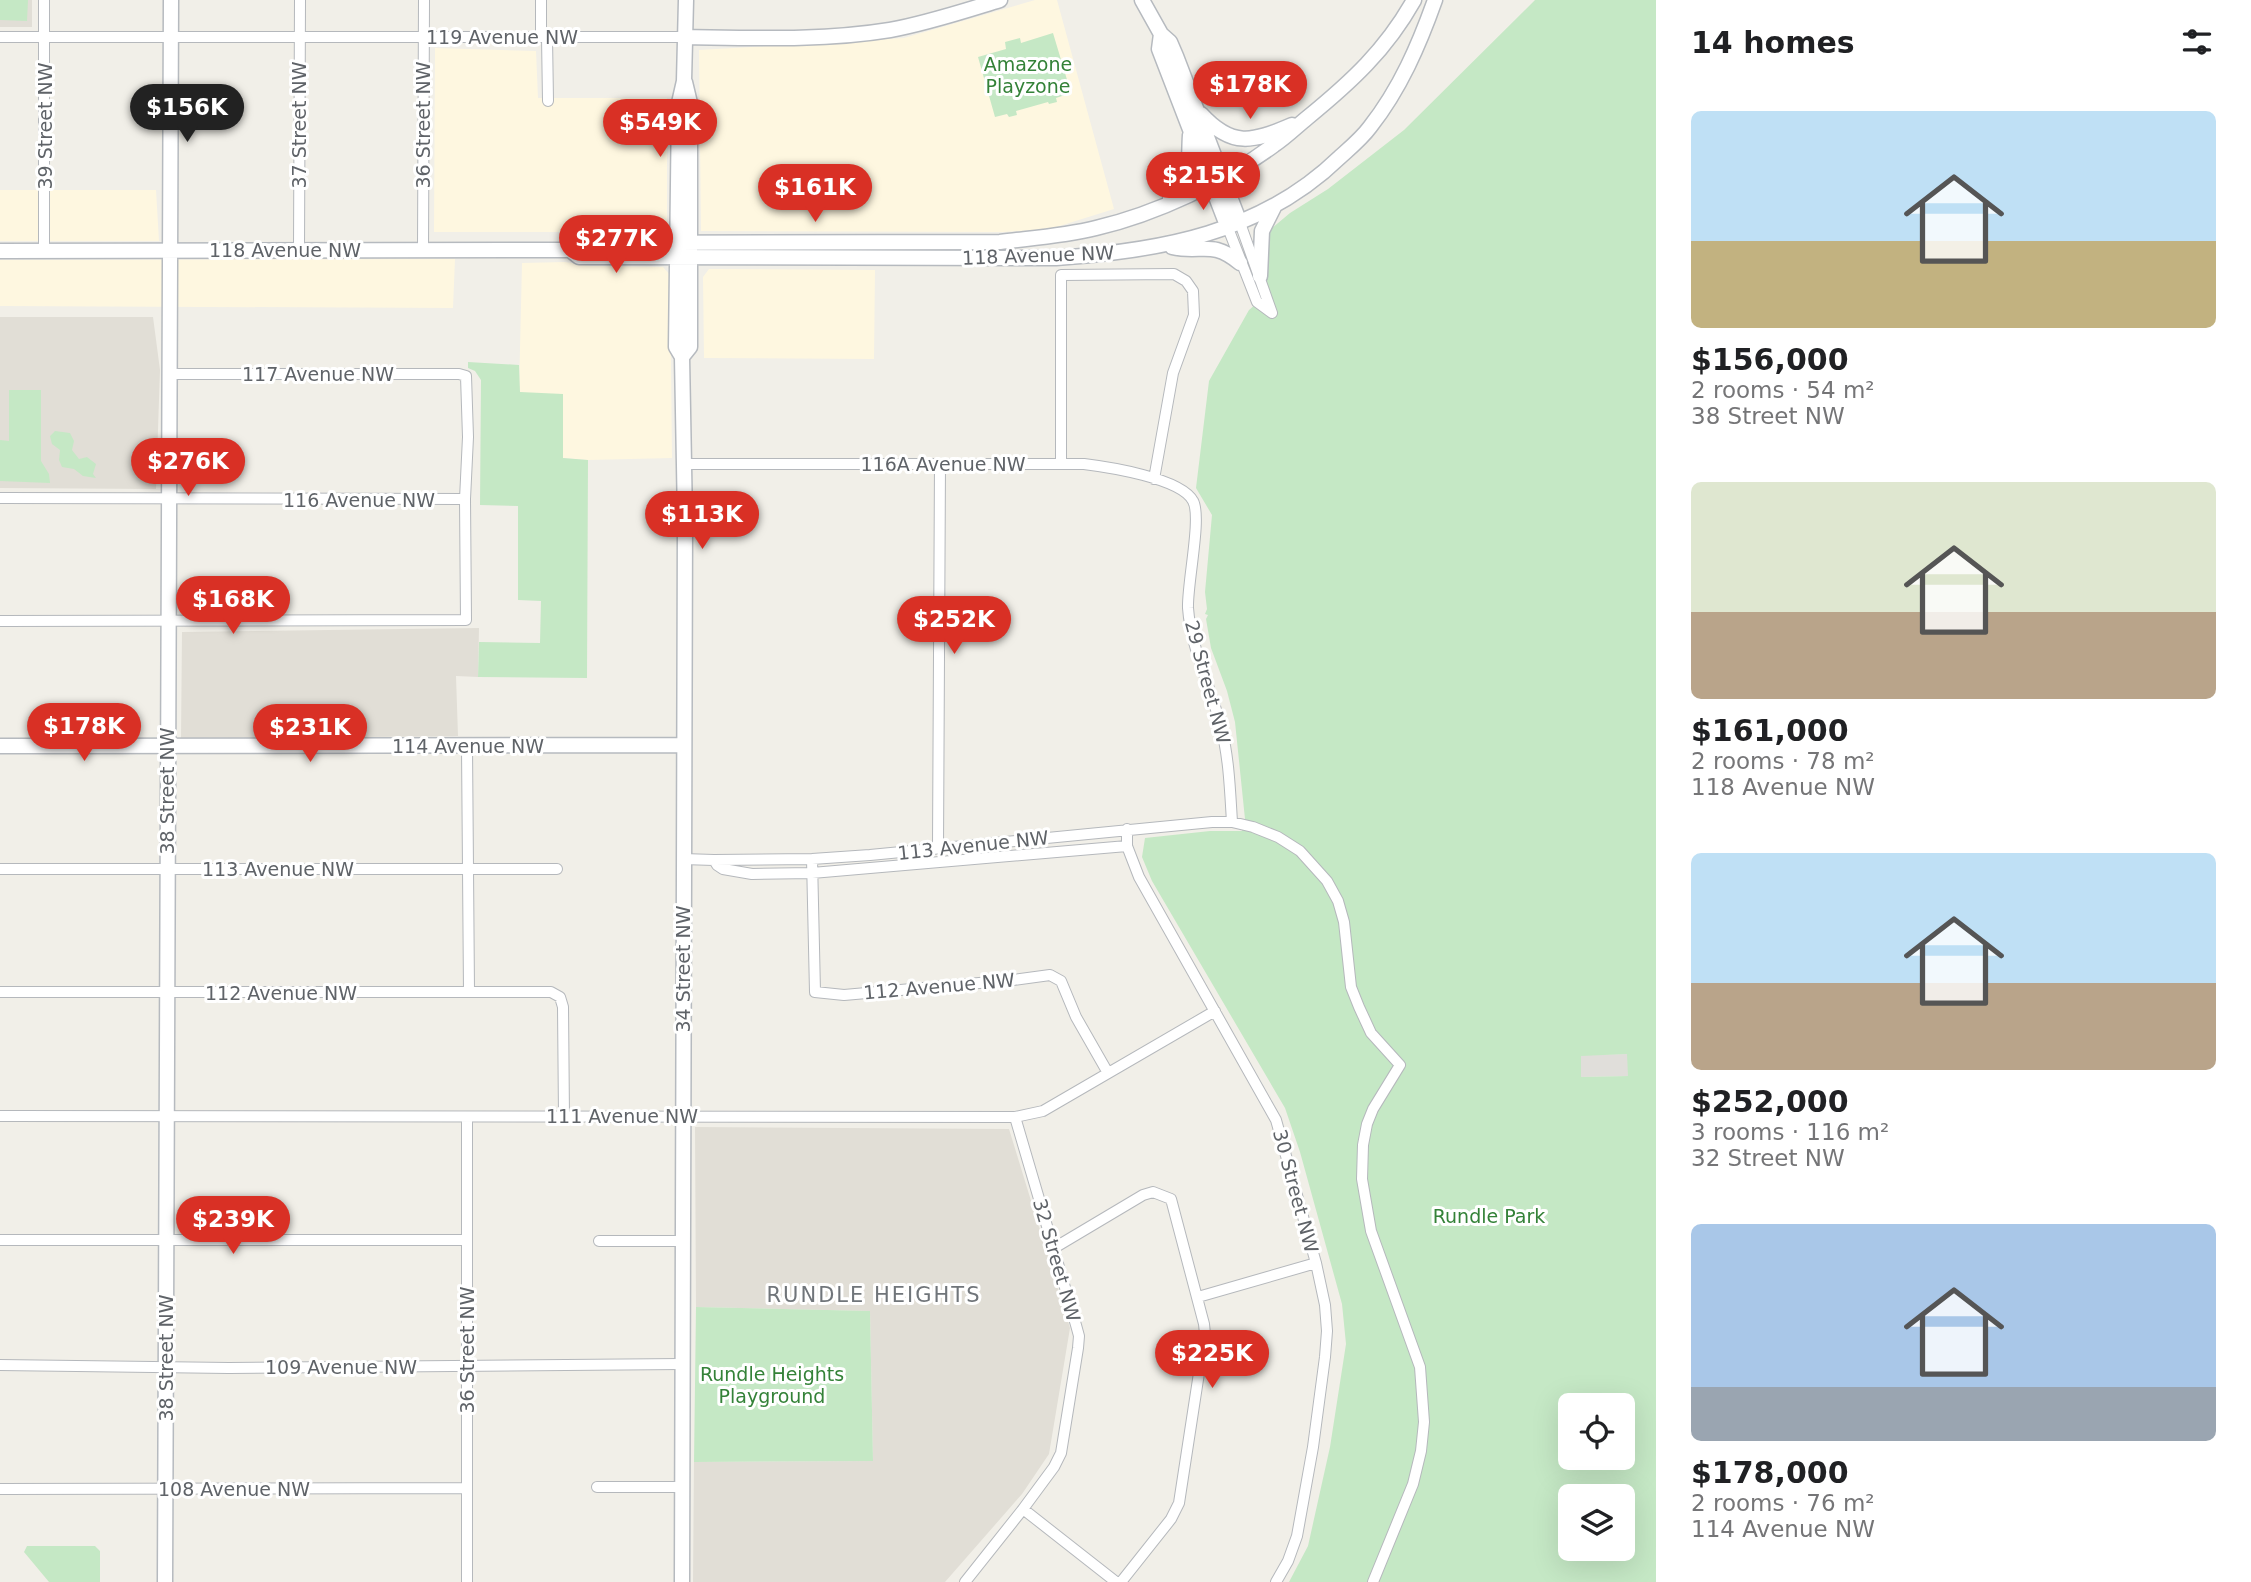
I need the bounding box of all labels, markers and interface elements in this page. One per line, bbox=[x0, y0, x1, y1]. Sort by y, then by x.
icon: filters bbox=[2178, 23, 2216, 61]
text: 14 homes bbox=[1691, 25, 1855, 60]
street label: 119 Avenue NW bbox=[426, 26, 578, 48]
park label: Amazone Playzone bbox=[984, 53, 1072, 97]
street label: 37 Street NW bbox=[288, 61, 310, 189]
street label: 36 Street NW bbox=[412, 61, 434, 189]
pin: $178K bbox=[1201, 61, 1299, 121]
street label: 39 Street NW bbox=[34, 62, 56, 190]
text: $178K bbox=[1209, 71, 1291, 97]
pin: $156K bbox=[138, 85, 236, 144]
text: $156K bbox=[146, 94, 228, 120]
pin: $549K bbox=[611, 100, 709, 159]
text: $549K bbox=[619, 109, 701, 135]
pin: $215K bbox=[1154, 152, 1252, 212]
icon: home bbox=[1891, 156, 2017, 282]
text: $215K bbox=[1162, 162, 1244, 188]
pin: $161K bbox=[766, 164, 864, 224]
text: $161K bbox=[774, 174, 856, 200]
pin: $277K bbox=[567, 216, 665, 275]
text: $277K bbox=[575, 225, 657, 251]
street label: 118 Avenue NW bbox=[209, 239, 361, 261]
street label: 118 Avenue NW bbox=[962, 241, 1115, 269]
text: $156,000 bbox=[1691, 342, 1849, 377]
street label: 117 Avenue NW bbox=[242, 363, 394, 385]
text: 2 rooms · 54 m² bbox=[1691, 377, 1875, 403]
text: 38 Street NW bbox=[1691, 403, 1845, 429]
pin: $276K bbox=[139, 438, 237, 498]
text: $276K bbox=[147, 448, 229, 474]
street label: 116A Avenue NW bbox=[861, 453, 1026, 475]
street label: 116 Avenue NW bbox=[283, 489, 435, 511]
pin: $113K bbox=[653, 491, 751, 551]
text: $113K bbox=[661, 501, 743, 527]
icon: home bbox=[1891, 527, 2017, 653]
pin: $168K bbox=[184, 576, 282, 636]
text: $168K bbox=[192, 586, 274, 612]
pin: $252K bbox=[905, 596, 1003, 656]
text: $252K bbox=[913, 606, 995, 632]
street label: 29 Street NW bbox=[1181, 618, 1235, 746]
pin: $178K bbox=[35, 704, 133, 763]
pin: $231K bbox=[261, 704, 359, 764]
text: $178K bbox=[43, 713, 125, 739]
text: $161,000 bbox=[1691, 713, 1849, 748]
text: $231K bbox=[269, 714, 351, 740]
street label: 38 Street NW bbox=[156, 727, 178, 855]
street label: 114 Avenue NW bbox=[392, 735, 544, 757]
text: 2 rooms · 78 m² bbox=[1691, 748, 1875, 774]
text: 118 Avenue NW bbox=[1691, 774, 1875, 800]
street label: 113 Avenue NW bbox=[896, 826, 1050, 864]
street label: 113 Avenue NW bbox=[202, 858, 354, 880]
icon: home bbox=[1891, 898, 2017, 1024]
street label: 34 Street NW bbox=[672, 905, 694, 1033]
street label: 112 Avenue NW bbox=[862, 968, 1016, 1004]
street label: 112 Avenue NW bbox=[205, 982, 357, 1004]
text: $252,000 bbox=[1691, 1084, 1849, 1119]
street label: 111 Avenue NW bbox=[546, 1105, 698, 1127]
text: 3 rooms · 116 m² bbox=[1691, 1119, 1889, 1145]
street label: 30 Street NW bbox=[1269, 1127, 1323, 1255]
text: 32 Street NW bbox=[1691, 1145, 1845, 1171]
pin: $239K bbox=[184, 1196, 282, 1256]
street label: 32 Street NW bbox=[1029, 1196, 1085, 1324]
park label: Rundle Park bbox=[1433, 1205, 1545, 1227]
text: $239K bbox=[192, 1206, 274, 1232]
icon: home bbox=[1891, 1269, 2017, 1395]
district label: RUNDLE HEIGHTS bbox=[767, 1283, 981, 1307]
street label: 36 Street NW bbox=[456, 1286, 478, 1414]
street label: 38 Street NW bbox=[155, 1294, 177, 1422]
pin: $225K bbox=[1163, 1330, 1261, 1390]
text: $225K bbox=[1171, 1340, 1253, 1366]
street label: 109 Avenue NW bbox=[265, 1356, 417, 1378]
park label: Rundle Heights Playground bbox=[700, 1363, 844, 1407]
map controls bbox=[1558, 1393, 1635, 1561]
button: locate bbox=[1558, 1393, 1635, 1470]
text: $178,000 bbox=[1691, 1455, 1849, 1490]
street label: 108 Avenue NW bbox=[158, 1478, 310, 1500]
button: layers bbox=[1558, 1484, 1635, 1561]
text: 2 rooms · 76 m² bbox=[1691, 1490, 1875, 1516]
text: 114 Avenue NW bbox=[1691, 1516, 1875, 1542]

